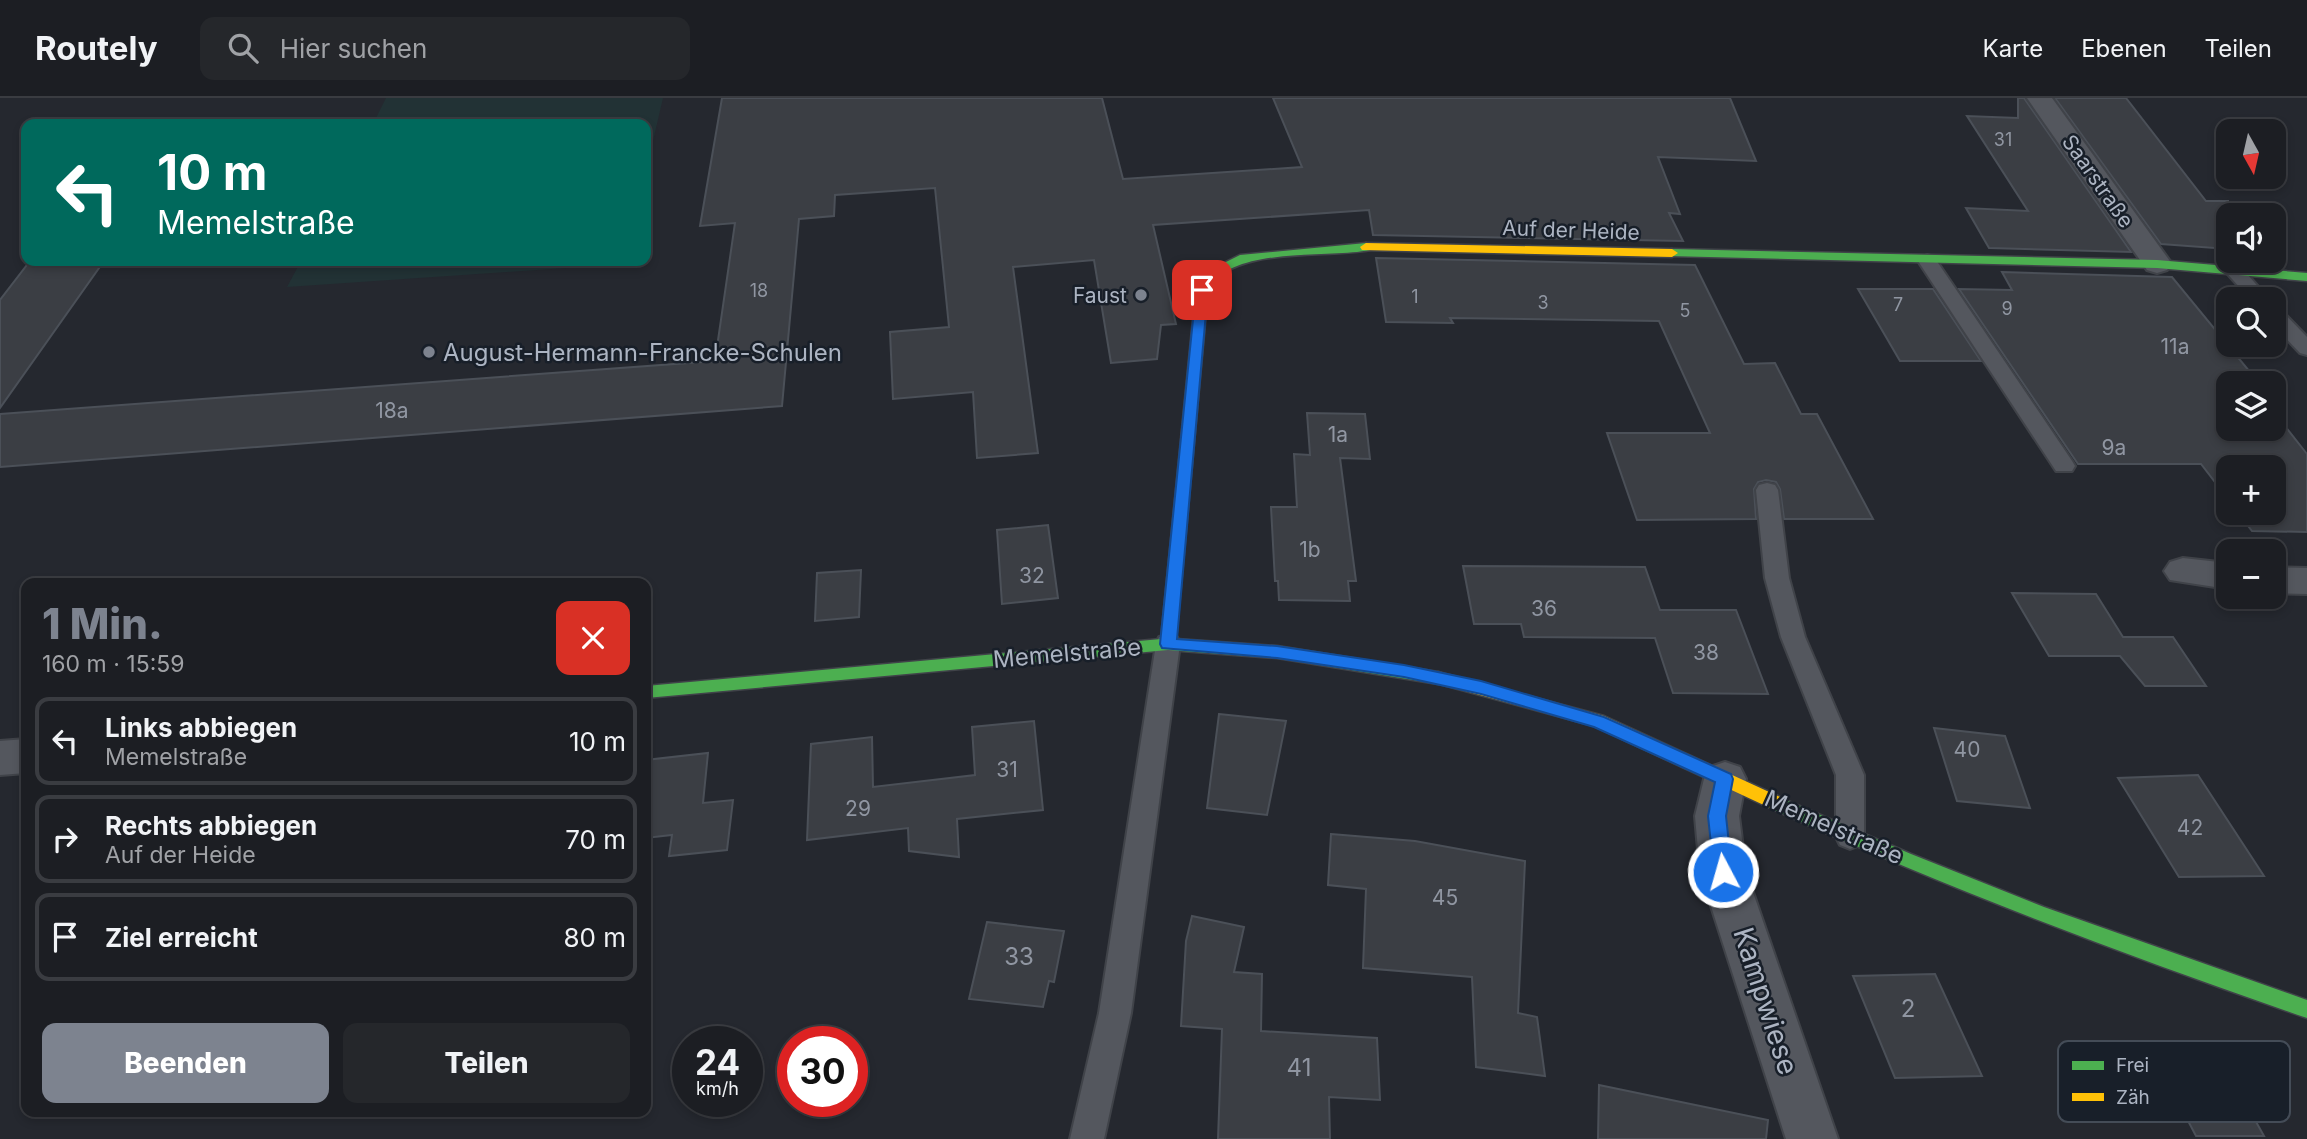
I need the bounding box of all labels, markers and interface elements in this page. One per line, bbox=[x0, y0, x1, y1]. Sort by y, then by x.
search box bbox=[200, 17, 690, 80]
text: Routely bbox=[35, 28, 158, 68]
icon: search bbox=[224, 29, 262, 67]
text: Hier suchen bbox=[280, 33, 427, 64]
text: Karte bbox=[1983, 34, 2043, 63]
text: Ebenen bbox=[2081, 34, 2167, 63]
text: Teilen bbox=[2205, 34, 2272, 63]
north arrow bbox=[2216, 119, 2286, 189]
map controls bbox=[2216, 119, 2286, 609]
house number: 31 bbox=[1994, 129, 2012, 150]
street label: Saarstraße bbox=[2057, 130, 2139, 232]
text: 10 m bbox=[157, 143, 268, 202]
icon: left bbox=[42, 147, 133, 238]
text: Memelstraße bbox=[157, 203, 355, 242]
button: sound bbox=[2216, 203, 2286, 273]
street label: Auf der Heide bbox=[1502, 215, 1640, 245]
pin bbox=[1172, 260, 1232, 320]
icon: arrive bbox=[1183, 271, 1221, 309]
house number: 18 bbox=[750, 280, 768, 301]
place label: Faust bbox=[1073, 283, 1127, 308]
house number: 1 bbox=[1411, 286, 1419, 307]
marker: Faust bbox=[1133, 287, 1149, 303]
button: search bbox=[2216, 287, 2286, 357]
house number: 3 bbox=[1537, 292, 1549, 313]
house number: 7 bbox=[1893, 294, 1903, 315]
house number: 9 bbox=[2001, 298, 2013, 319]
house number: 5 bbox=[1680, 300, 1690, 321]
house number: 11a bbox=[2161, 334, 2189, 359]
place label: August-Hermann-Francke-Schulen bbox=[443, 338, 842, 367]
marker: August-Hermann-Francke-Schulen bbox=[421, 344, 437, 360]
button: layers bbox=[2216, 371, 2286, 441]
house number: 18a bbox=[375, 398, 409, 423]
house number: 1a bbox=[1328, 422, 1348, 447]
house number: 9a bbox=[2102, 435, 2126, 460]
button: + bbox=[2216, 455, 2286, 525]
house number: 1b bbox=[1299, 537, 1321, 562]
button: − bbox=[2216, 539, 2286, 609]
house number: 32 bbox=[1019, 563, 1045, 588]
house number: 36 bbox=[1531, 596, 1557, 621]
text: 1 Min. bbox=[42, 598, 163, 649]
button: close bbox=[556, 601, 630, 675]
street label: Memelstraße bbox=[992, 632, 1142, 674]
house number: 38 bbox=[1693, 640, 1719, 665]
text: 160 m · 15:59 bbox=[42, 650, 185, 678]
text: Links abbiegen bbox=[105, 712, 297, 743]
icon: left bbox=[46, 722, 84, 760]
text: 10 m bbox=[569, 726, 626, 757]
house number: 40 bbox=[1954, 737, 1980, 762]
text: Memelstraße bbox=[105, 743, 247, 771]
house number: 31 bbox=[996, 757, 1018, 782]
street label: Memelstraße bbox=[1760, 784, 1908, 870]
house number: 29 bbox=[845, 796, 871, 821]
text: Rechts abbiegen bbox=[105, 810, 317, 841]
house number: 42 bbox=[2177, 815, 2203, 840]
icon: right bbox=[46, 820, 84, 858]
text: 70 m bbox=[565, 824, 626, 855]
position arrow bbox=[1686, 835, 1760, 909]
text: Auf der Heide bbox=[105, 841, 256, 869]
house number: 45 bbox=[1432, 885, 1458, 910]
icon: arrive bbox=[46, 918, 84, 956]
text: Ziel erreicht bbox=[105, 922, 258, 953]
text: 80 m bbox=[563, 922, 626, 953]
street label: Kampwiese bbox=[1726, 923, 1806, 1079]
house number: 33 bbox=[1004, 942, 1034, 971]
house number: 2 bbox=[1901, 994, 1915, 1023]
button: Beenden bbox=[42, 1023, 329, 1103]
button: Teilen bbox=[343, 1023, 630, 1103]
speed limit sign: 30 bbox=[777, 1026, 868, 1117]
text: 24 bbox=[695, 1041, 740, 1083]
legend bbox=[2058, 1041, 2290, 1122]
house number: 41 bbox=[1287, 1053, 1311, 1082]
text: Frei bbox=[2116, 1054, 2149, 1077]
text: km/h bbox=[696, 1078, 739, 1099]
text: Zäh bbox=[2116, 1086, 2150, 1109]

